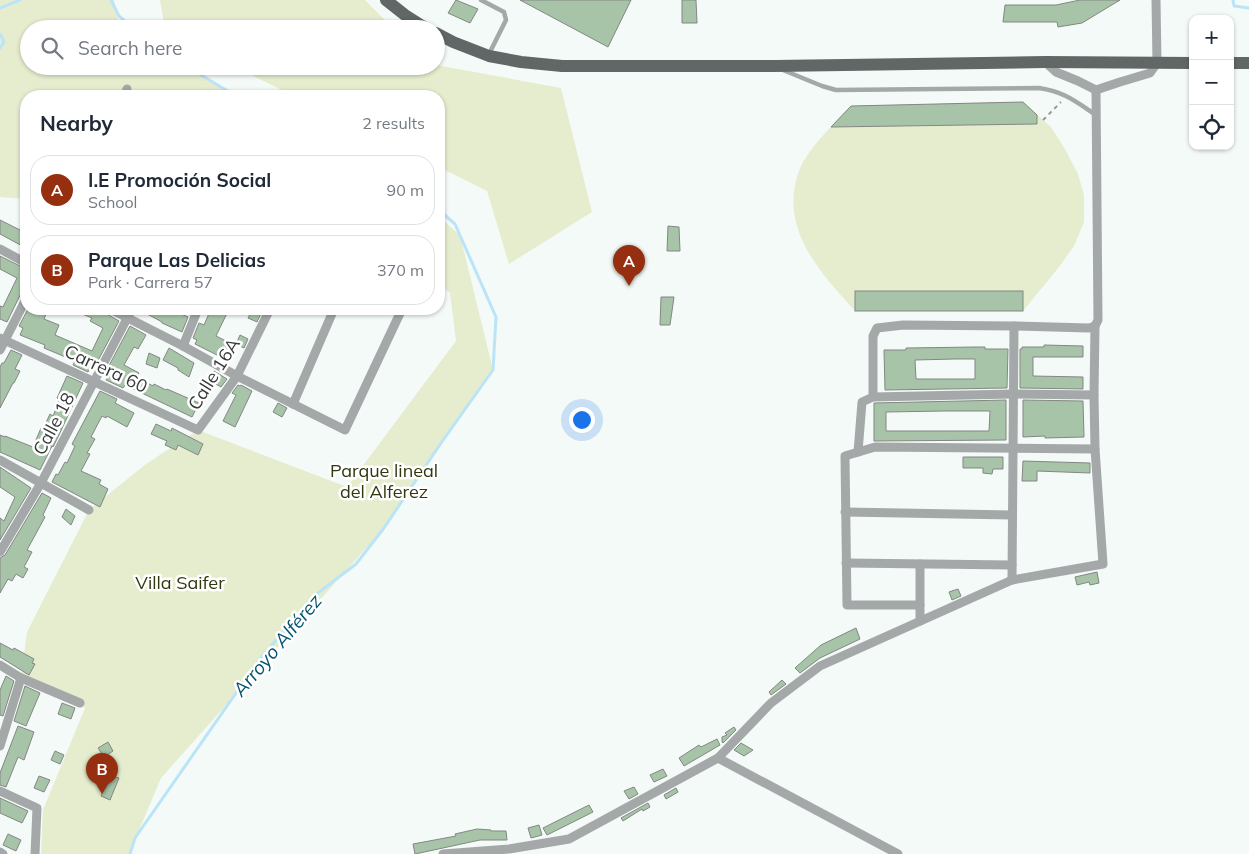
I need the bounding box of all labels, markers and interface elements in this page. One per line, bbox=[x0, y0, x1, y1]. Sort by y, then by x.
map controls bbox=[1189, 15, 1234, 150]
button: + bbox=[1189, 15, 1234, 60]
search box bbox=[20, 20, 445, 75]
icon: search bbox=[38, 34, 66, 62]
text: Search here bbox=[78, 36, 182, 60]
button: − bbox=[1189, 60, 1234, 105]
button: locate bbox=[1189, 105, 1234, 150]
text: Nearby bbox=[40, 110, 113, 136]
text: 2 results bbox=[362, 113, 425, 133]
text: I.E Promoción Social bbox=[88, 168, 271, 192]
text: A bbox=[51, 180, 63, 200]
text: 90 m bbox=[387, 180, 424, 200]
text: School bbox=[88, 192, 137, 212]
pin: A bbox=[613, 245, 645, 286]
text: Parque Las Delicias bbox=[88, 248, 266, 272]
text: B bbox=[51, 260, 63, 280]
text: 370 m bbox=[377, 260, 424, 280]
text: Park · Carrera 57 bbox=[88, 272, 213, 292]
street label: Calle 16A bbox=[182, 333, 245, 414]
street label: Carrera 60 bbox=[61, 339, 151, 398]
street label: Calle 18 bbox=[28, 389, 80, 459]
your location bbox=[569, 407, 595, 433]
park label: Parque lineal del Alferez bbox=[330, 459, 438, 503]
park label: Villa Saifer bbox=[135, 571, 225, 594]
water label: Arroyo Alférez bbox=[227, 589, 327, 702]
pin: B bbox=[86, 753, 118, 794]

